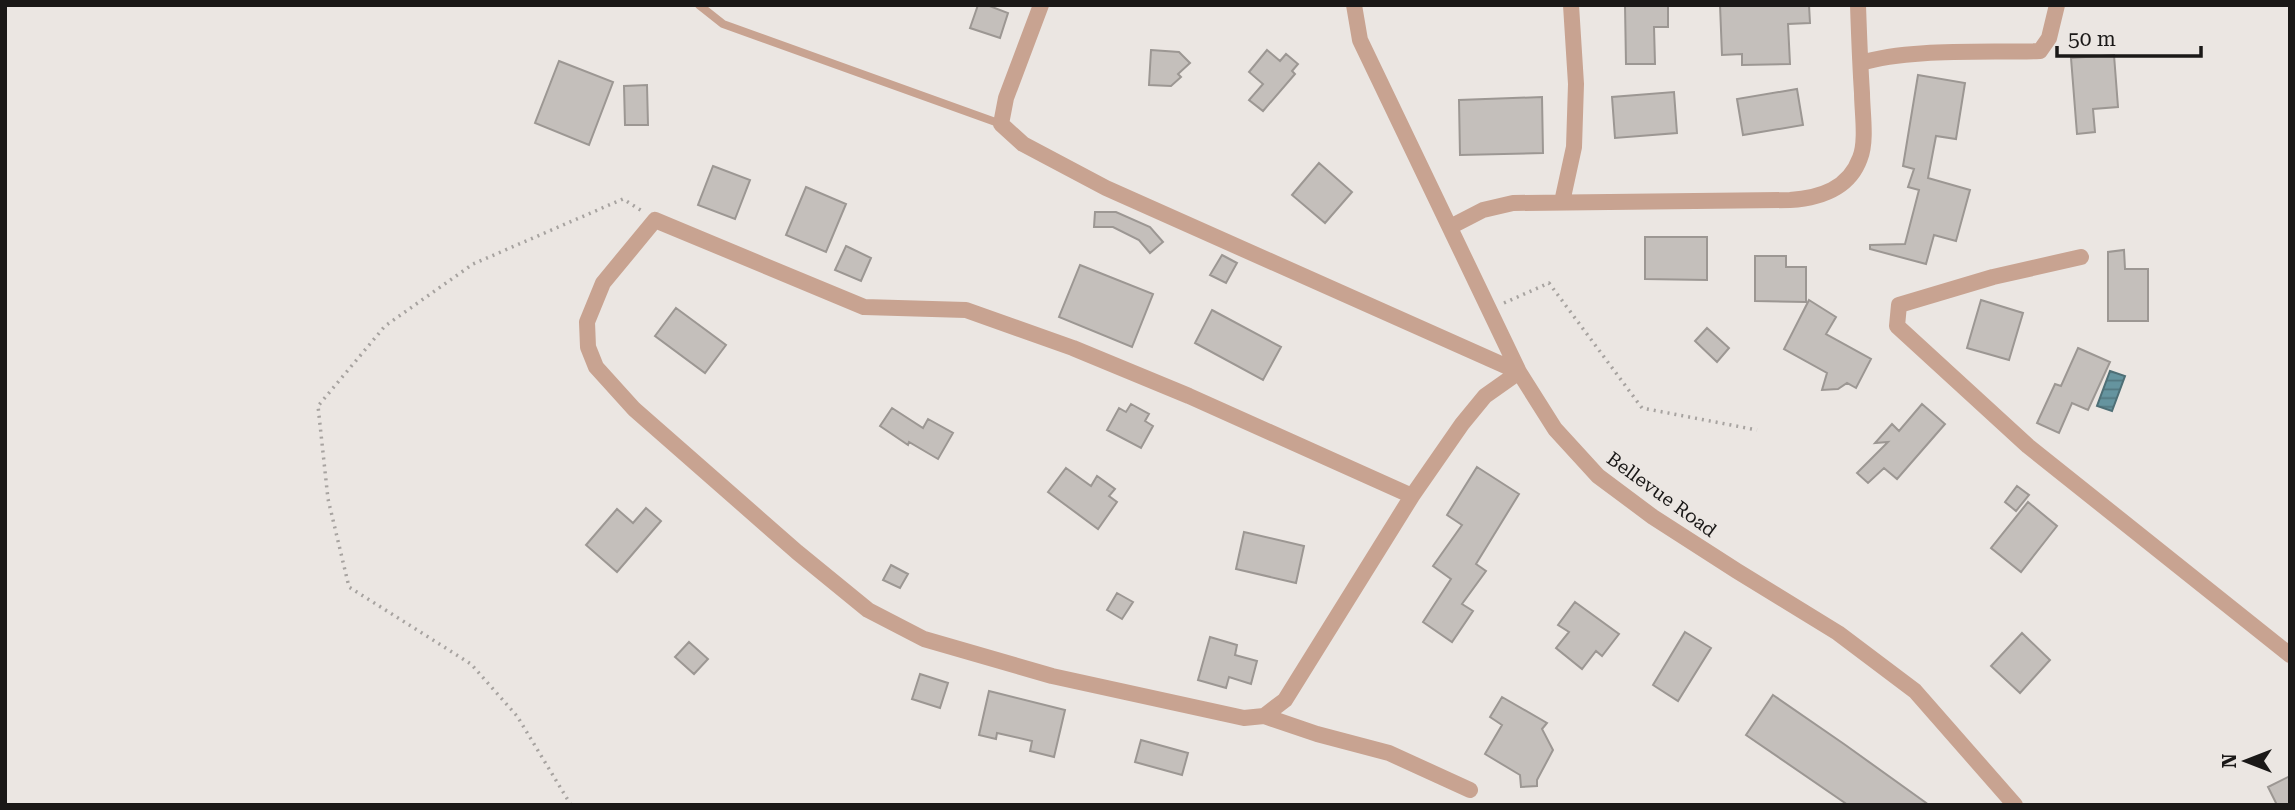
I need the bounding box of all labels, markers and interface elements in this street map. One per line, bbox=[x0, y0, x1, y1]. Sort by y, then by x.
scale bar bbox=[2057, 14, 2200, 58]
text: 50 m bbox=[2068, 27, 2116, 51]
street label: Bellevue Road bbox=[1602, 447, 1721, 542]
north arrow bbox=[2211, 726, 2281, 796]
text: N bbox=[2218, 753, 2241, 768]

